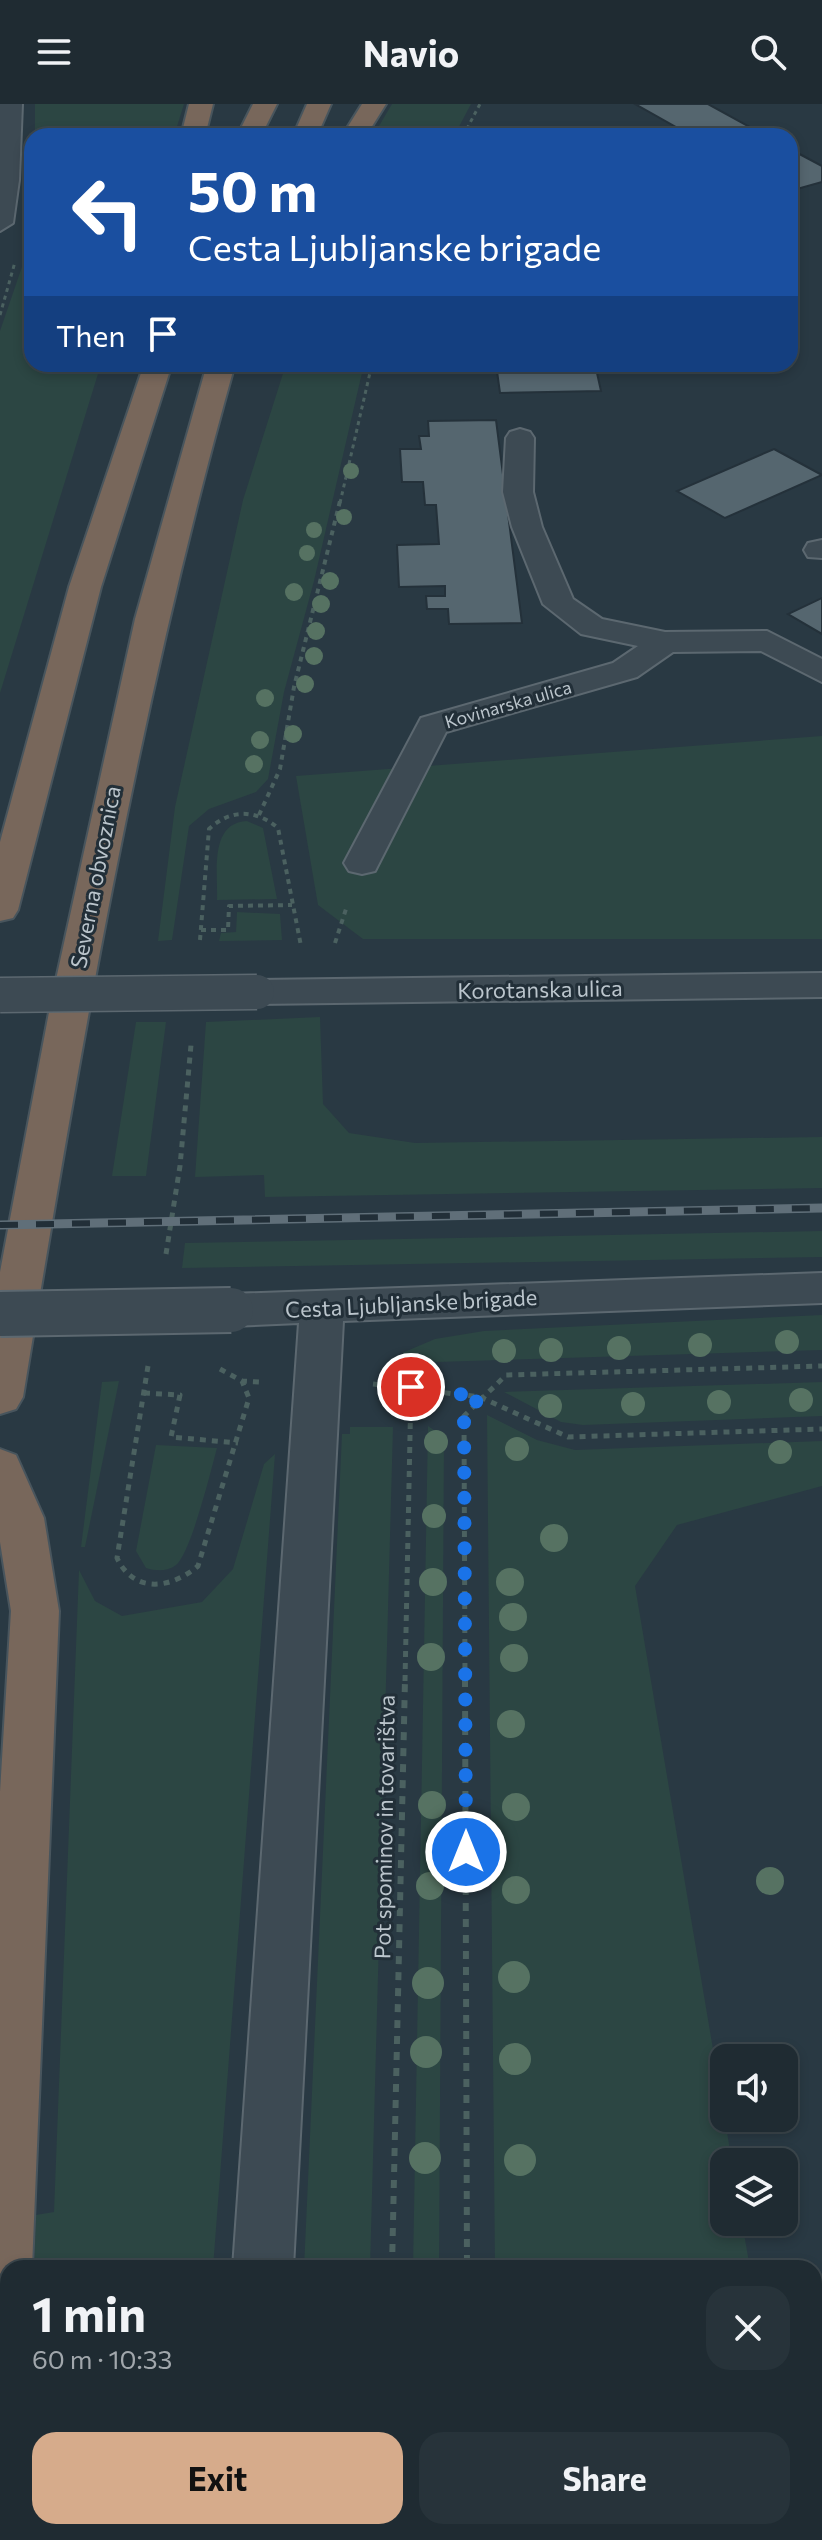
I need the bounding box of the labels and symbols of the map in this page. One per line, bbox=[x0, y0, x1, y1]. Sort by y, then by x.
street label: Kovinarska ulica bbox=[442, 675, 574, 733]
street label: Severna obvoznica bbox=[64, 783, 126, 971]
street label: Korotanska ulica bbox=[457, 974, 623, 1004]
street label: Cesta Ljubljanske brigade bbox=[284, 1283, 538, 1323]
pin bbox=[377, 1353, 445, 1421]
street label: Pot spominov in tovarištva bbox=[368, 1695, 400, 1959]
position arrow bbox=[424, 1810, 508, 1894]

